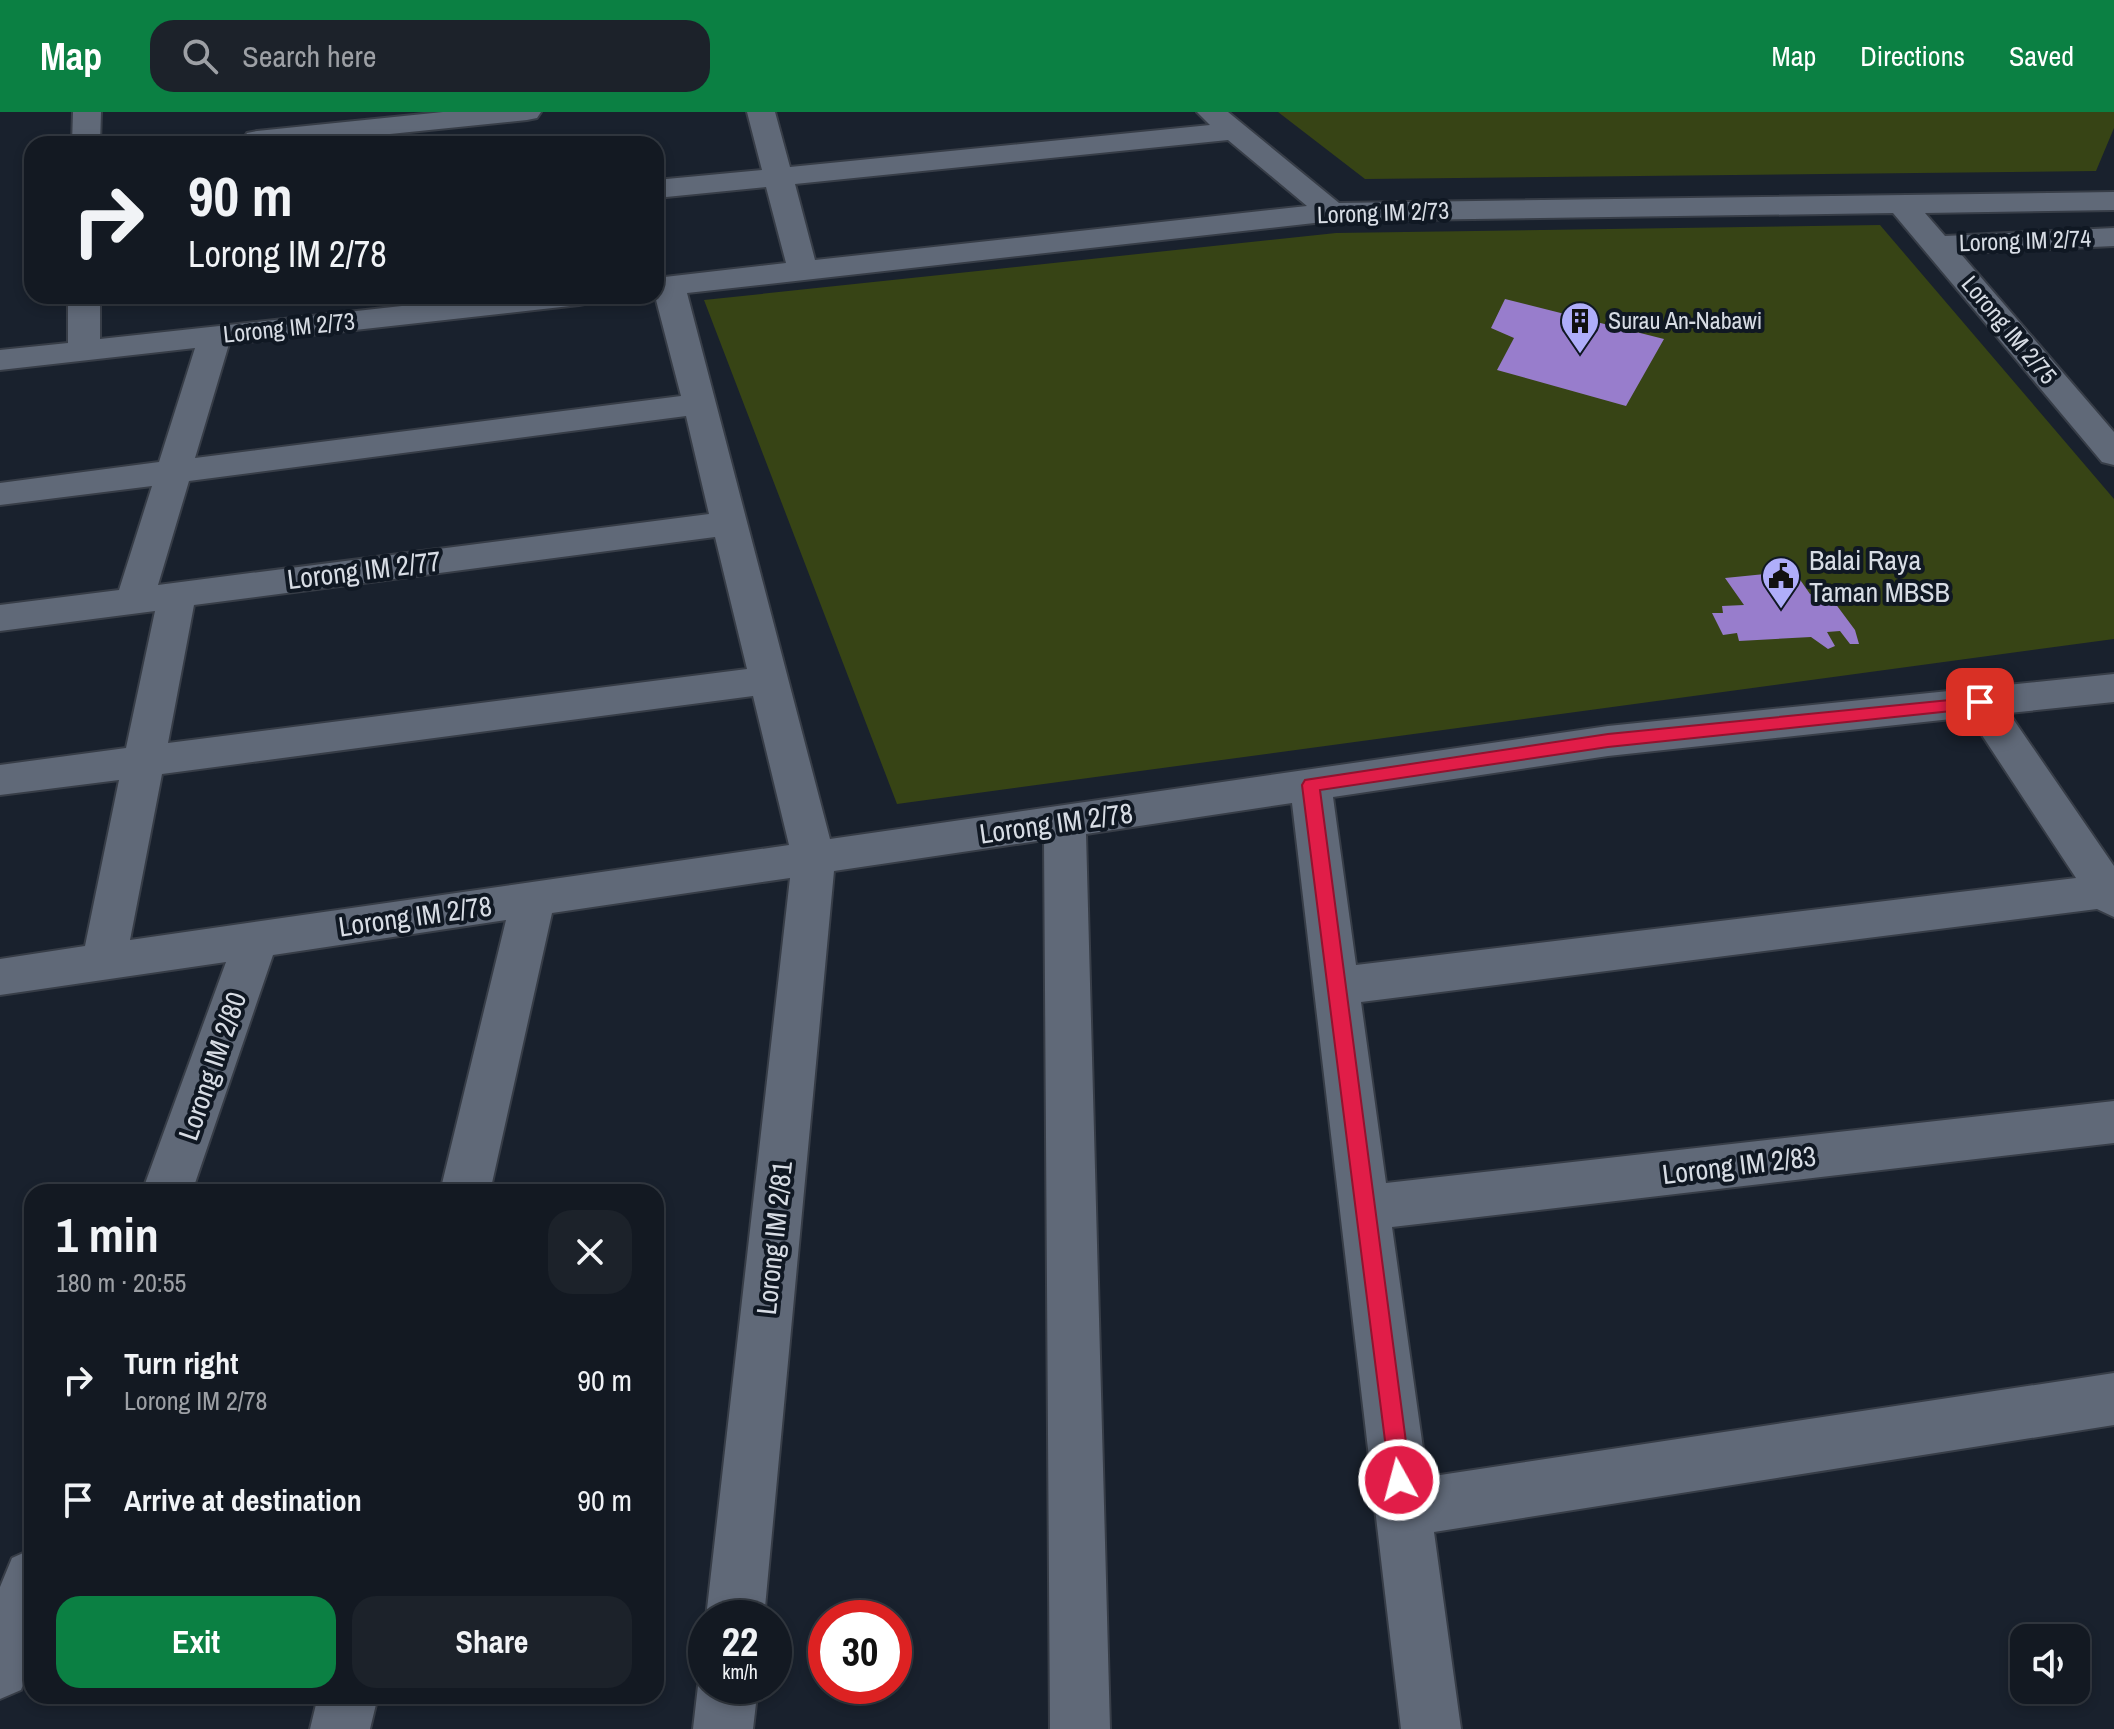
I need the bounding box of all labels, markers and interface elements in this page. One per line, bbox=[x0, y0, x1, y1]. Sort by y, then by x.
search box bbox=[150, 20, 710, 92]
text: Map bbox=[40, 31, 102, 82]
icon: search bbox=[178, 34, 222, 78]
text: Search here bbox=[242, 36, 376, 76]
text: Map bbox=[1772, 37, 1816, 75]
text: Directions bbox=[1860, 37, 1965, 75]
text: Saved bbox=[2009, 37, 2074, 75]
text: 90 m bbox=[188, 158, 293, 233]
icon: right bbox=[56, 168, 160, 272]
street label: Lorong IM 2/73 bbox=[1316, 194, 1450, 230]
street label: Lorong IM 2/74 bbox=[1958, 222, 2092, 258]
text: Lorong IM 2/78 bbox=[188, 230, 387, 278]
street label: Lorong IM 2/75 bbox=[1955, 268, 2065, 390]
building icon: Surau An-Nabawi bbox=[1559, 300, 1601, 355]
street label: Lorong IM 2/73 bbox=[221, 304, 356, 350]
place label: Surau An-Nabawi bbox=[1608, 304, 1762, 336]
place label: Balai Raya Taman MBSB bbox=[1809, 541, 1950, 611]
street label: Lorong IM 2/77 bbox=[285, 542, 443, 598]
public building icon: Balai Raya Taman MBSB bbox=[1760, 555, 1802, 610]
pin bbox=[1946, 668, 2014, 736]
icon: arrive bbox=[1958, 680, 2002, 724]
street label: Lorong IM 2/78 bbox=[977, 793, 1135, 853]
street label: Lorong IM 2/78 bbox=[336, 886, 494, 946]
street label: Lorong IM 2/80 bbox=[169, 987, 255, 1145]
street label: Lorong IM 2/83 bbox=[1660, 1137, 1818, 1193]
street label: Lorong IM 2/81 bbox=[747, 1159, 801, 1317]
text: 1 min bbox=[56, 1202, 159, 1267]
button: close bbox=[548, 1210, 632, 1294]
text: 180 m · 20:55 bbox=[56, 1265, 186, 1300]
text: Turn right bbox=[124, 1343, 238, 1383]
icon: right bbox=[56, 1358, 100, 1402]
text: 90 m bbox=[577, 1360, 632, 1400]
text: Lorong IM 2/78 bbox=[124, 1383, 267, 1418]
position arrow bbox=[1357, 1438, 1441, 1522]
icon: arrive bbox=[56, 1478, 100, 1522]
text: Arrive at destination bbox=[124, 1480, 362, 1520]
text: 90 m bbox=[577, 1480, 632, 1520]
button: Exit bbox=[56, 1596, 336, 1688]
button: Share bbox=[352, 1596, 632, 1688]
speed limit sign: 30 bbox=[808, 1600, 912, 1704]
text: 22 bbox=[722, 1615, 758, 1668]
map controls bbox=[2010, 1624, 2090, 1704]
button: sound bbox=[2010, 1624, 2090, 1704]
text: km/h bbox=[722, 1658, 758, 1685]

